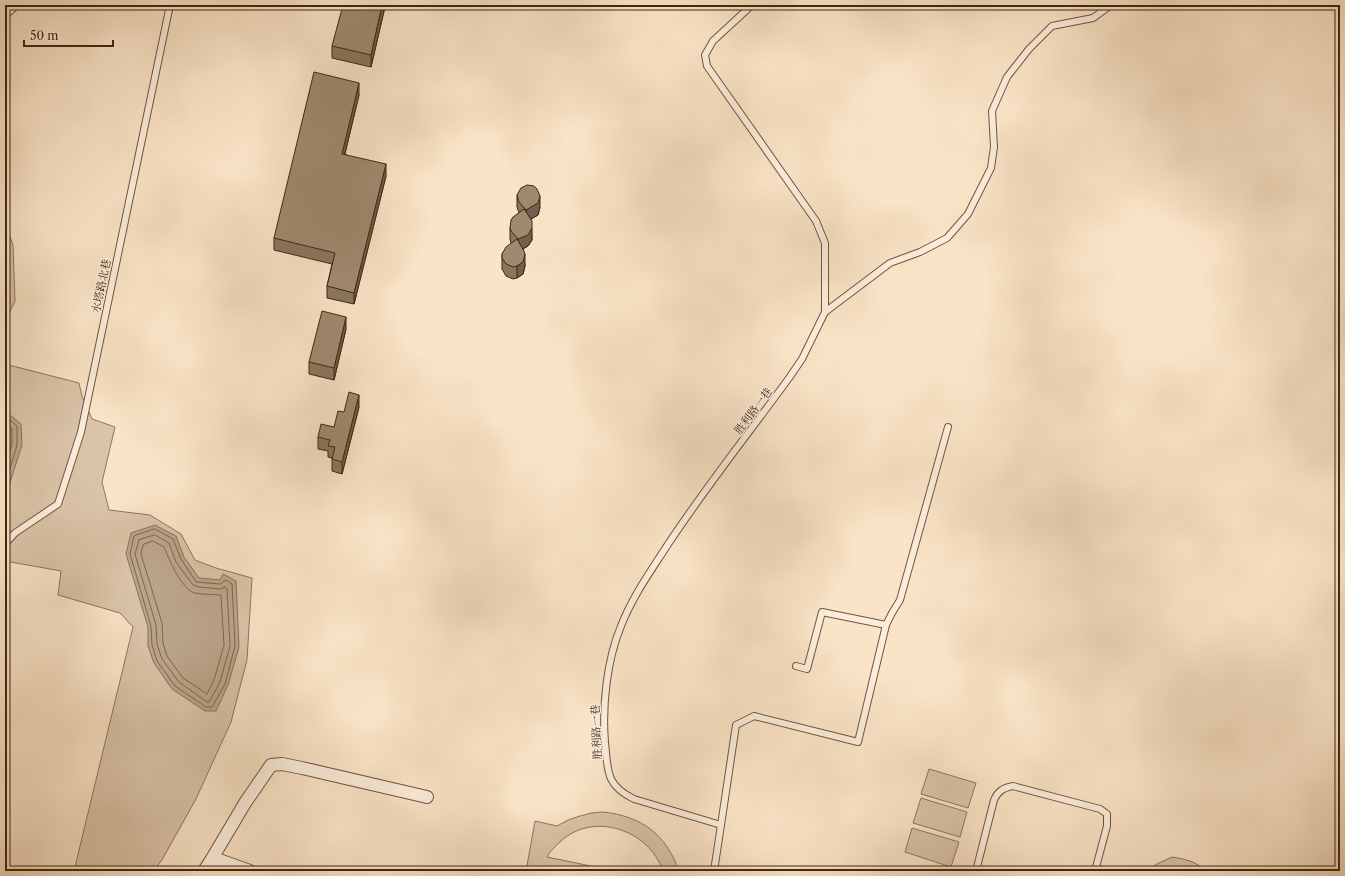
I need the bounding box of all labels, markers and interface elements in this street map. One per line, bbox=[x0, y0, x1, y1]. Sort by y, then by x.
scale bar bbox=[24, 22, 113, 48]
text: 50 m bbox=[30, 28, 59, 43]
street label: 水塔路北巷 bbox=[88, 258, 114, 314]
street label: 胜利路一巷 bbox=[731, 385, 775, 437]
street label: 胜利路一巷 bbox=[588, 704, 604, 760]

